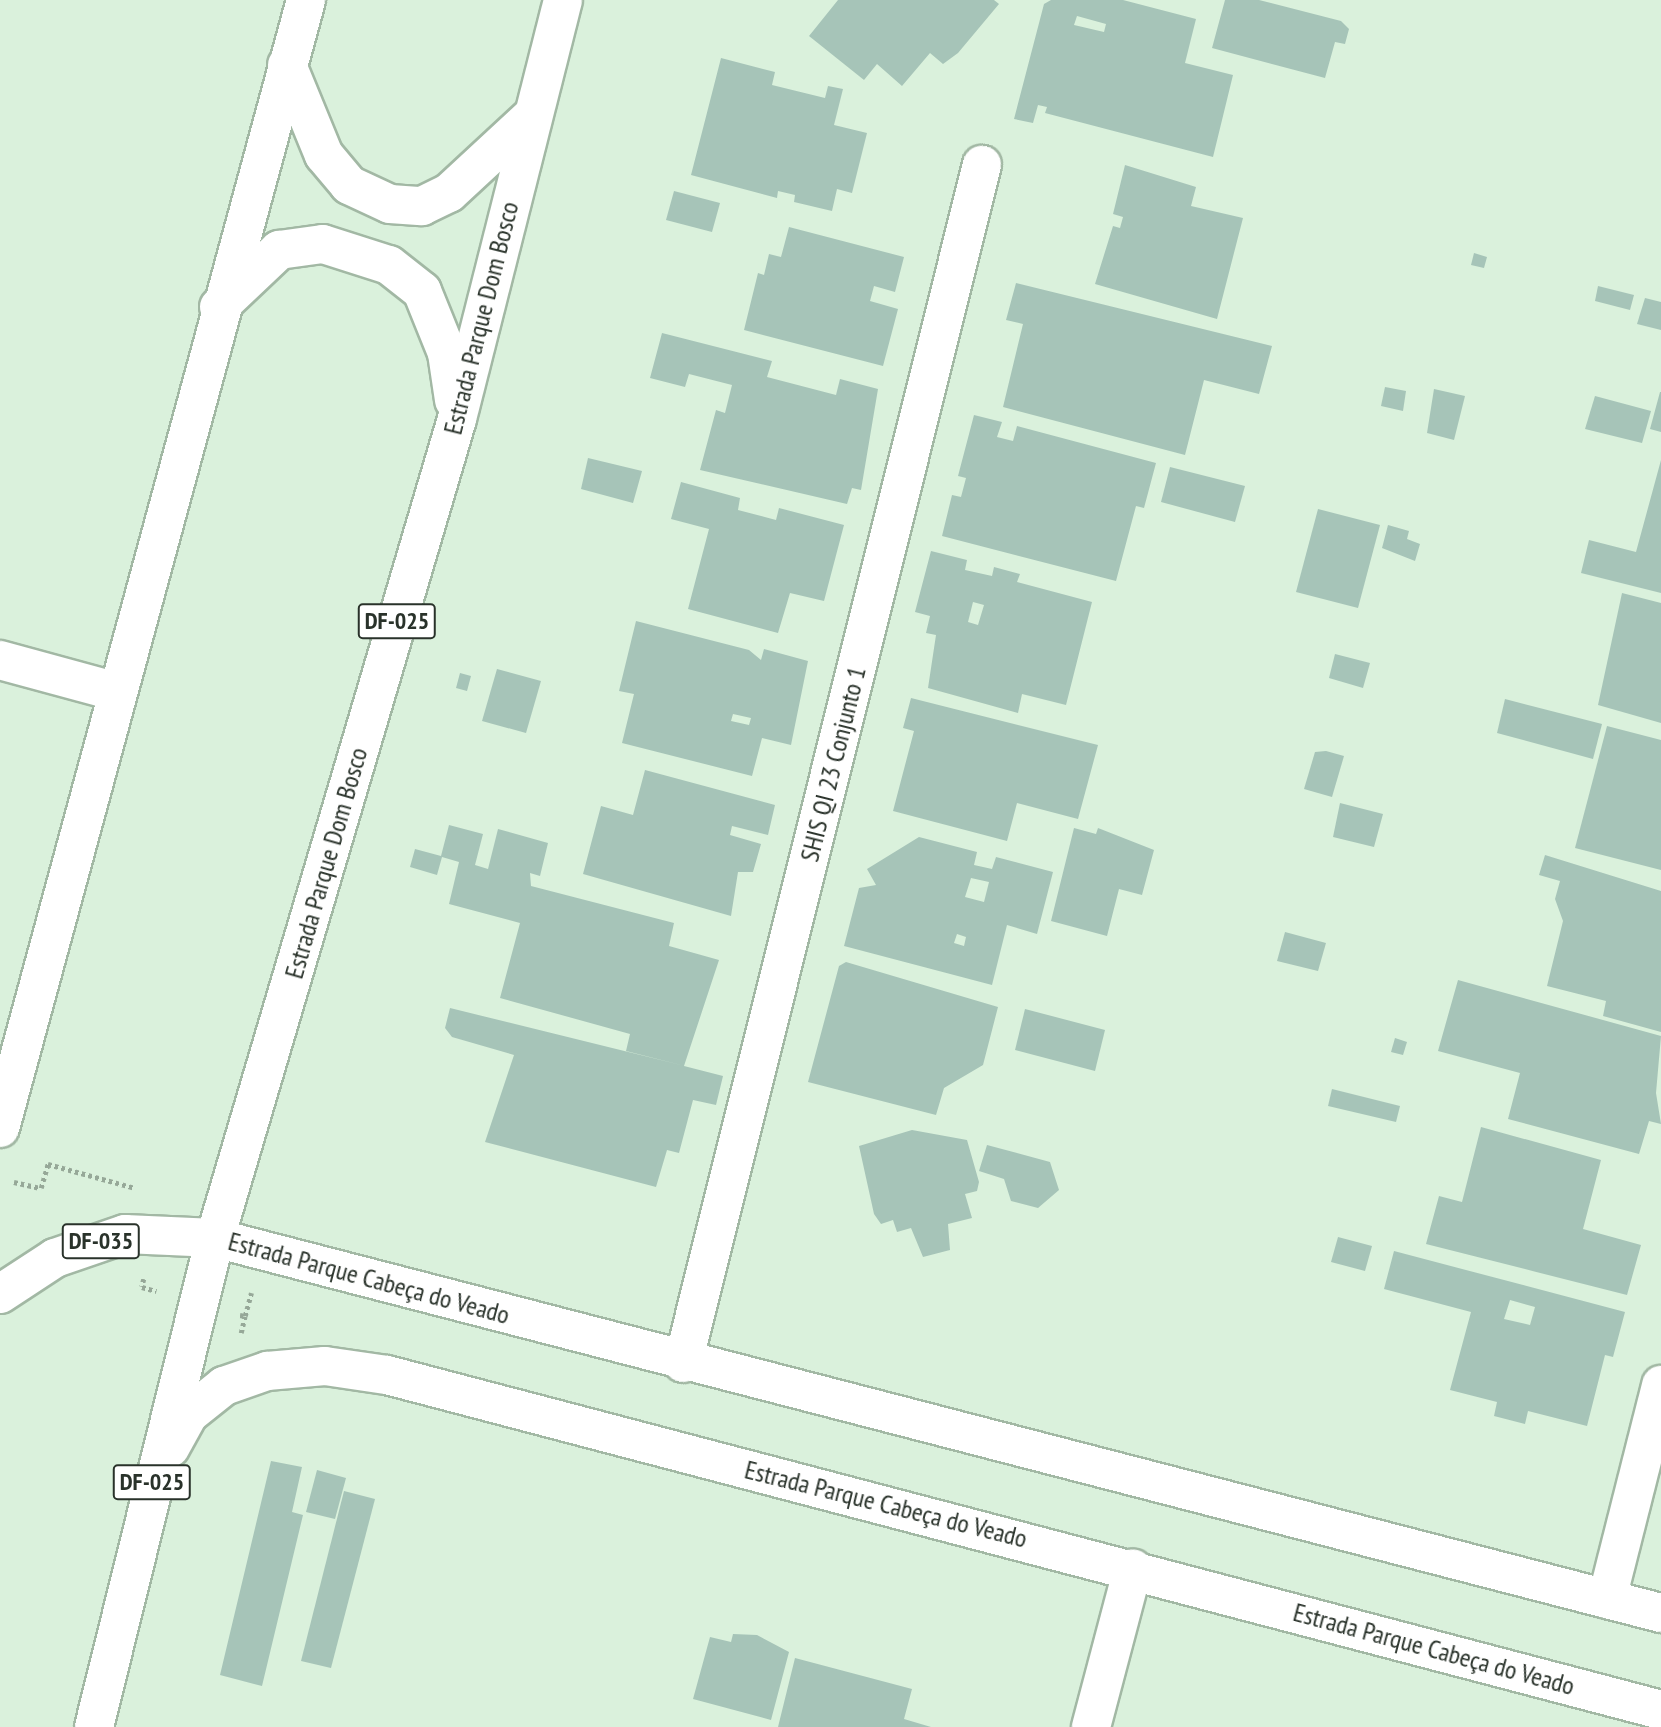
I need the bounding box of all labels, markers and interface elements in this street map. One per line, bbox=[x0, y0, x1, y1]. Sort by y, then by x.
street label: Estrada Parque Dom Bosco bbox=[437, 198, 525, 438]
road number: DF-025 bbox=[357, 600, 437, 642]
street label: SHIS QI 23 Conjunto 1 bbox=[794, 663, 872, 865]
street label: Estrada Parque Dom Bosco bbox=[278, 744, 374, 982]
road number: DF-035 bbox=[61, 1220, 141, 1261]
street label: Estrada Parque Cabeça do Veado bbox=[225, 1225, 513, 1331]
street label: Estrada Parque Cabeça do Veado bbox=[741, 1454, 1031, 1554]
road number: DF-025 bbox=[112, 1462, 192, 1502]
street label: Estrada Parque Cabeça do Veado bbox=[1290, 1596, 1578, 1702]

